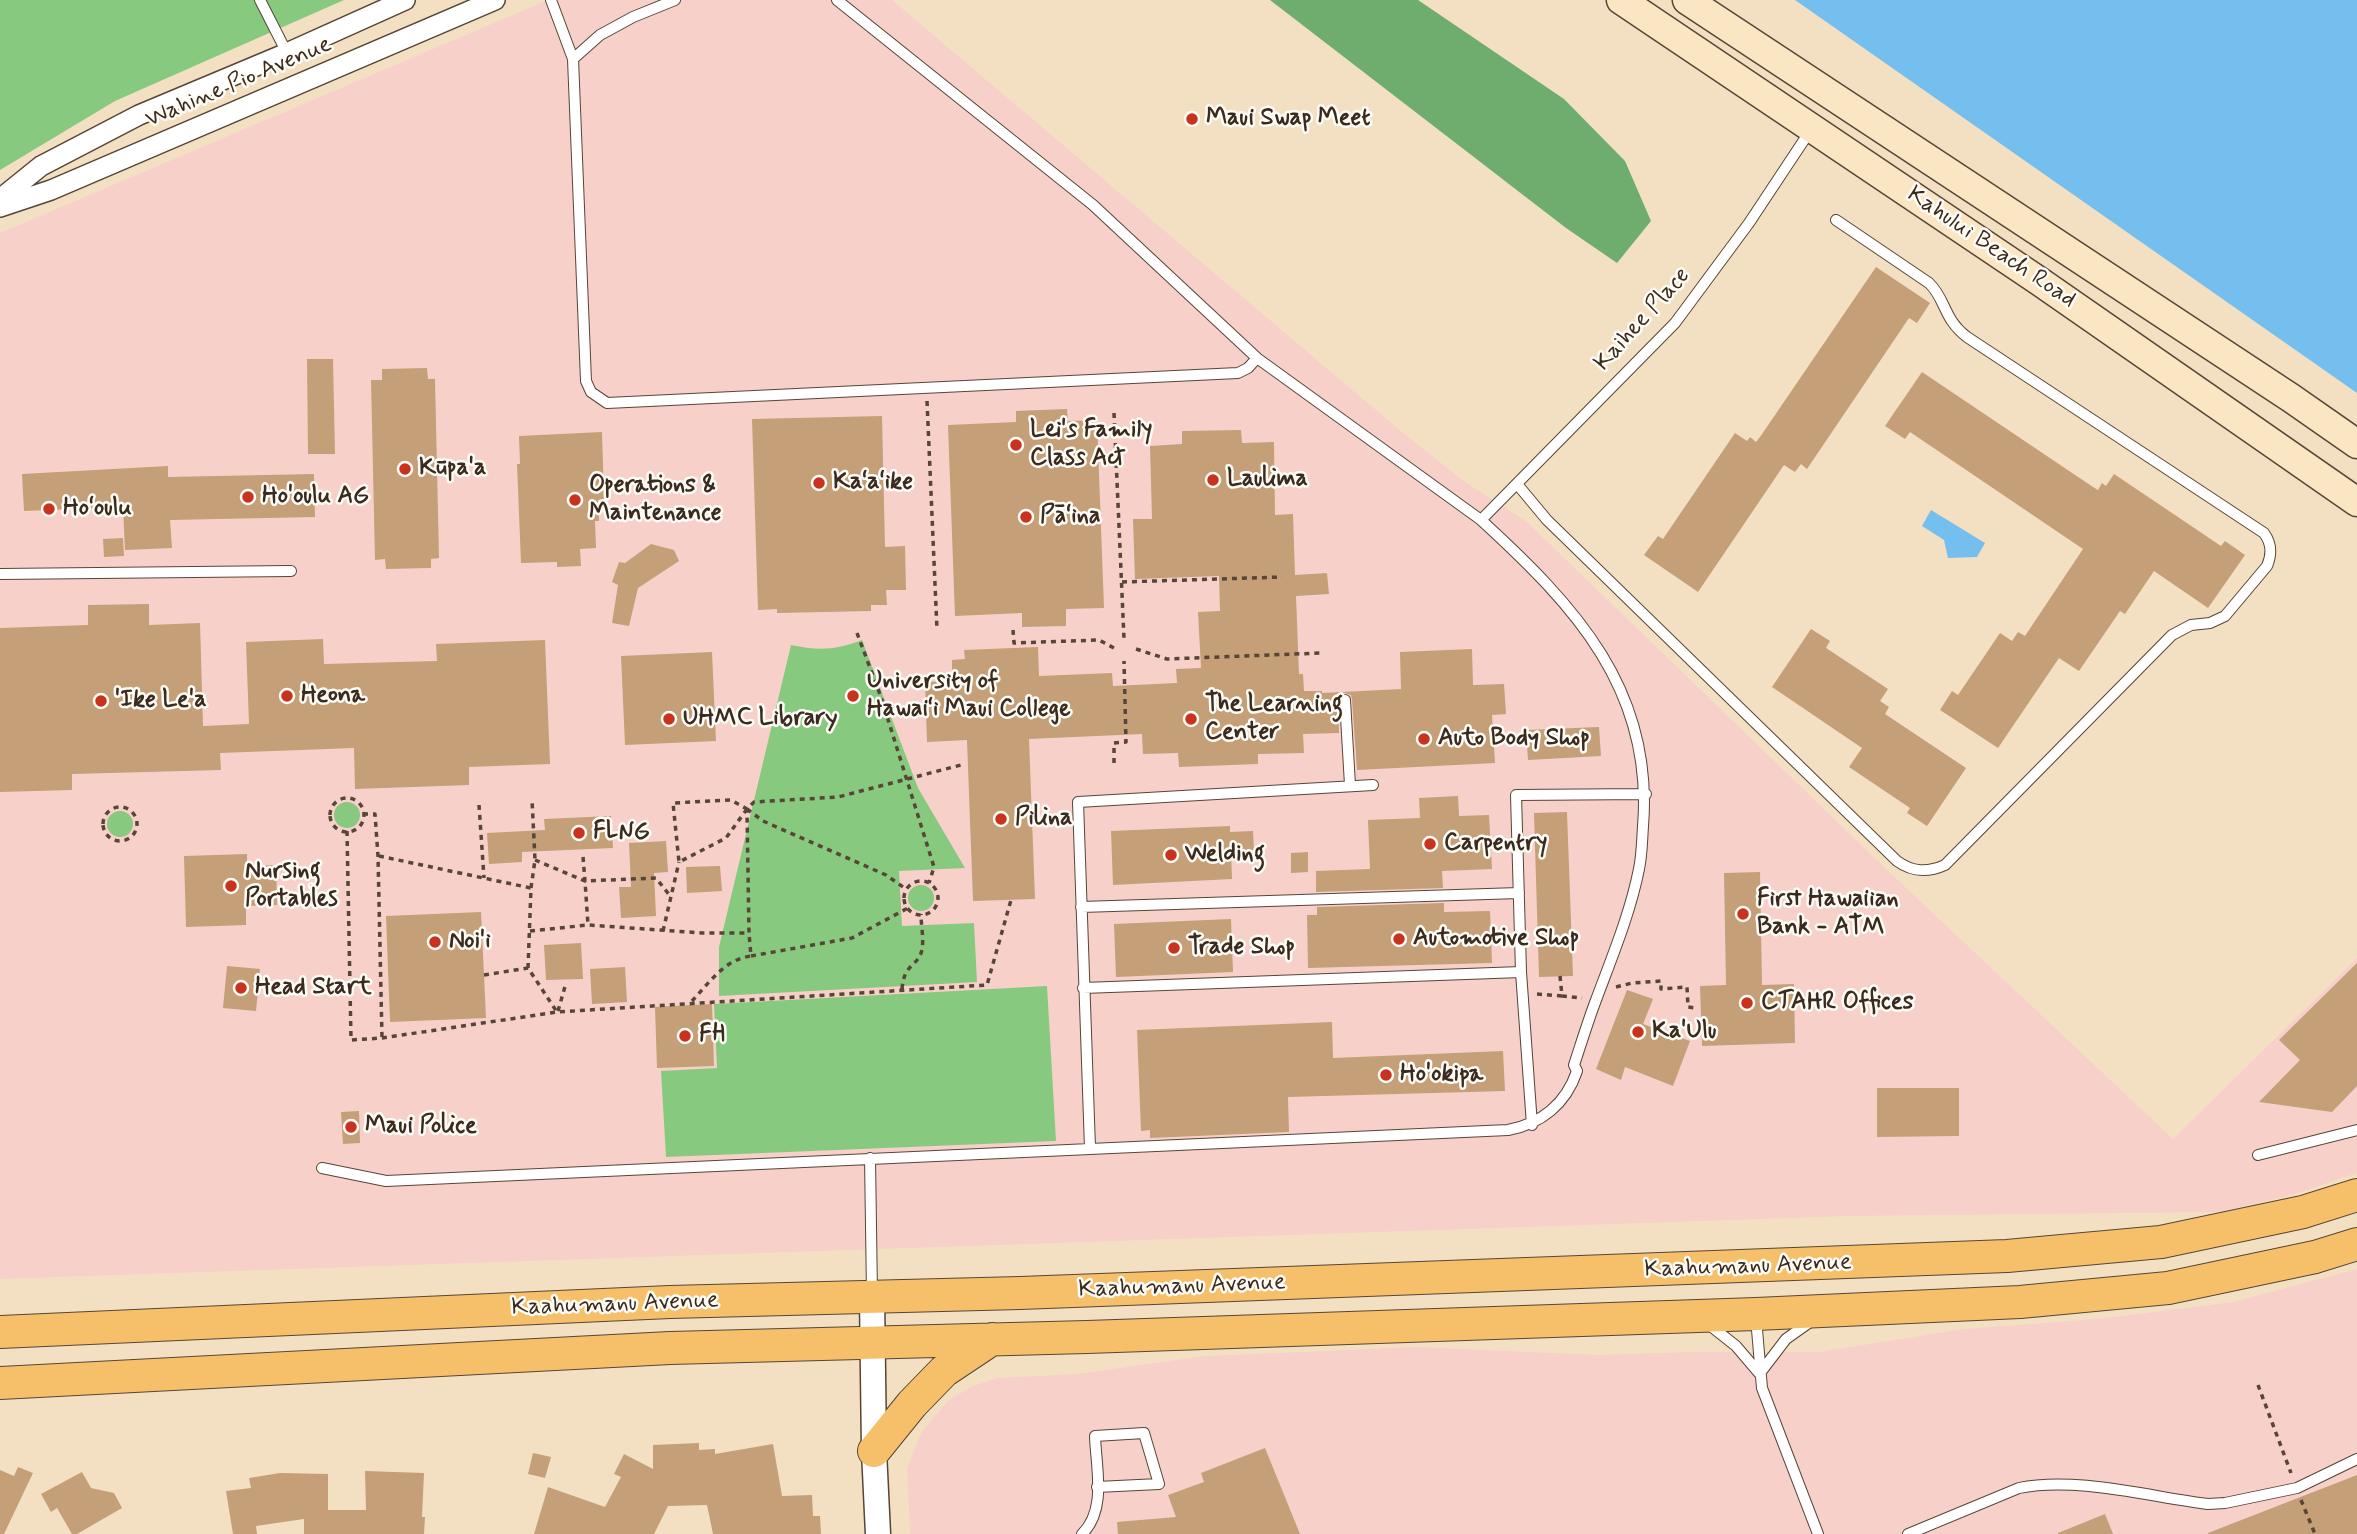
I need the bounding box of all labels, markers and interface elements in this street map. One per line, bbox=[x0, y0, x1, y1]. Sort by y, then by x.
street label: Wahine Pio Avenue bbox=[142, 31, 336, 135]
place label: Maui Swap Meet bbox=[1206, 105, 1370, 133]
marker: Maui Swap Meet bbox=[1184, 111, 1200, 127]
street label: Kahului Beach Road bbox=[1901, 181, 2081, 315]
street label: Kaihee Place bbox=[1589, 262, 1697, 378]
place label: Lei's Family Class Act bbox=[1030, 417, 1152, 473]
marker: Lei's Family Class Act bbox=[1008, 437, 1024, 453]
place label: Kūpa'a bbox=[419, 455, 486, 483]
marker: Kūpa'a bbox=[397, 461, 413, 477]
place label: Laulima bbox=[1227, 466, 1308, 494]
place label: Ka‘a‘ike bbox=[833, 469, 913, 497]
place label: Operations & Maintenance bbox=[589, 472, 722, 528]
marker: Laulima bbox=[1205, 472, 1221, 488]
marker: Ka‘a‘ike bbox=[811, 475, 827, 491]
place label: Ho'oulu AG bbox=[262, 483, 369, 511]
marker: Ho'oulu AG bbox=[240, 489, 256, 505]
marker: Operations & Maintenance bbox=[567, 492, 583, 508]
place label: Ho‘oulu bbox=[63, 495, 132, 523]
marker: Ho‘oulu bbox=[41, 501, 57, 517]
place label: Pā‘ina bbox=[1040, 503, 1101, 531]
marker: Pā‘ina bbox=[1018, 509, 1034, 525]
place label: University of Hawai‘i Maui College bbox=[867, 668, 1071, 724]
place label: Heona bbox=[301, 682, 365, 710]
place label: 'Ike Le'a bbox=[115, 687, 206, 715]
marker: Heona bbox=[279, 688, 295, 704]
marker: University of Hawai‘i Maui College bbox=[845, 688, 861, 704]
place label: The Learning Center bbox=[1205, 691, 1343, 747]
marker: 'Ike Le'a bbox=[93, 693, 109, 709]
place label: UHMC Library bbox=[683, 705, 838, 733]
marker: UHMC Library bbox=[661, 711, 677, 727]
marker: The Learning Center bbox=[1183, 711, 1199, 727]
place label: Auto Body Shop bbox=[1438, 725, 1590, 753]
marker: Auto Body Shop bbox=[1416, 731, 1432, 747]
place label: Pilina bbox=[1015, 805, 1072, 833]
marker: Pilina bbox=[993, 811, 1009, 827]
place label: FLNG bbox=[593, 819, 650, 847]
marker: FLNG bbox=[571, 825, 587, 841]
place label: Carpentry bbox=[1444, 830, 1547, 858]
marker: Carpentry bbox=[1422, 836, 1438, 852]
place label: Welding bbox=[1185, 841, 1265, 869]
marker: Welding bbox=[1163, 847, 1179, 863]
place label: Nursing Portables bbox=[245, 858, 338, 914]
marker: Nursing Portables bbox=[223, 878, 239, 894]
place label: First Hawaiian Bank - ATM bbox=[1757, 886, 1898, 942]
marker: First Hawaiian Bank - ATM bbox=[1735, 906, 1751, 922]
place label: Automotive Shop bbox=[1413, 925, 1579, 953]
place label: Noi'i bbox=[449, 928, 491, 956]
marker: Automotive Shop bbox=[1391, 931, 1407, 947]
marker: Noi'i bbox=[427, 934, 443, 950]
place label: Trade Shop bbox=[1188, 934, 1295, 962]
marker: Trade Shop bbox=[1166, 940, 1182, 956]
place label: Head Start bbox=[255, 974, 372, 1002]
marker: Head Start bbox=[233, 980, 249, 996]
place label: CTAHR Offices bbox=[1761, 989, 1913, 1017]
marker: CTAHR Offices bbox=[1739, 995, 1755, 1011]
place label: Ka'Ulu bbox=[1652, 1018, 1716, 1046]
place label: FH bbox=[699, 1022, 725, 1050]
marker: Ka'Ulu bbox=[1630, 1024, 1646, 1040]
marker: FH bbox=[677, 1028, 693, 1044]
place label: Ho'okipa bbox=[1400, 1061, 1483, 1089]
marker: Ho'okipa bbox=[1378, 1067, 1394, 1083]
place label: Maui Police bbox=[365, 1113, 477, 1141]
marker: Maui Police bbox=[343, 1119, 359, 1135]
street label: Kaahumanu Avenue bbox=[1644, 1249, 1852, 1285]
street label: Kaahumanu Avenue bbox=[1078, 1269, 1286, 1305]
street label: Kaahumanu Avenue bbox=[511, 1287, 719, 1323]

